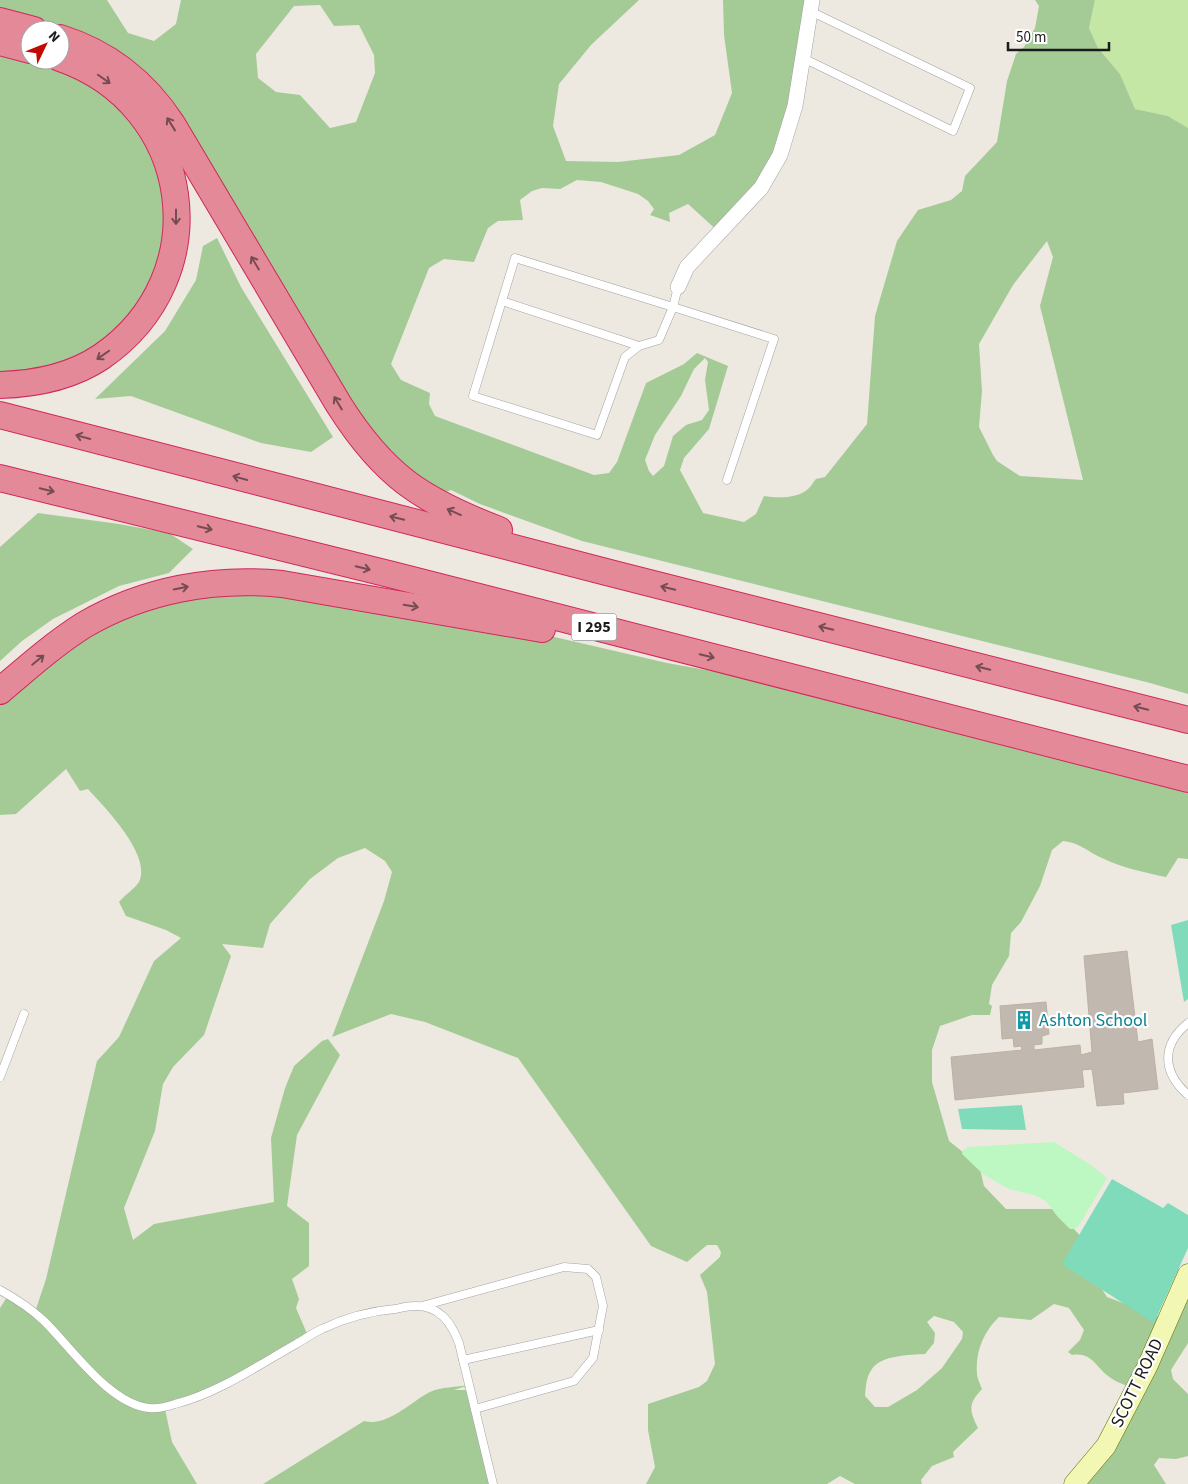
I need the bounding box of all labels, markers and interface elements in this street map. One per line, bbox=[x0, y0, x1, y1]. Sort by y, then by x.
north arrow bbox=[20, 20, 70, 70]
scale bar bbox=[1008, 20, 1109, 52]
text: N bbox=[43, 27, 64, 47]
text: 50 m bbox=[1016, 27, 1046, 48]
one-way arrow bbox=[97, 74, 111, 84]
one-way arrow bbox=[166, 117, 176, 131]
one-way arrow bbox=[171, 208, 181, 225]
one-way arrow bbox=[249, 257, 259, 271]
one-way arrow bbox=[96, 350, 110, 360]
one-way arrow bbox=[332, 396, 343, 410]
one-way arrow bbox=[75, 432, 91, 441]
one-way arrow bbox=[232, 473, 248, 482]
one-way arrow bbox=[39, 485, 55, 495]
one-way arrow bbox=[447, 507, 462, 516]
one-way arrow bbox=[390, 513, 406, 523]
one-way arrow bbox=[197, 524, 213, 533]
one-way arrow bbox=[354, 564, 370, 573]
one-way arrow bbox=[173, 583, 189, 592]
one-way arrow bbox=[661, 583, 677, 592]
one-way arrow bbox=[403, 602, 419, 612]
road number: I 295 bbox=[572, 614, 616, 640]
one-way arrow bbox=[818, 622, 834, 632]
one-way arrow bbox=[698, 652, 714, 662]
one-way arrow bbox=[31, 654, 44, 665]
one-way arrow bbox=[976, 663, 992, 672]
one-way arrow bbox=[1133, 703, 1149, 712]
place label: Ashton School bbox=[1039, 1008, 1147, 1033]
building icon: Ashton School bbox=[1013, 1009, 1035, 1031]
street label: SCOTT ROAD bbox=[1105, 1334, 1169, 1432]

